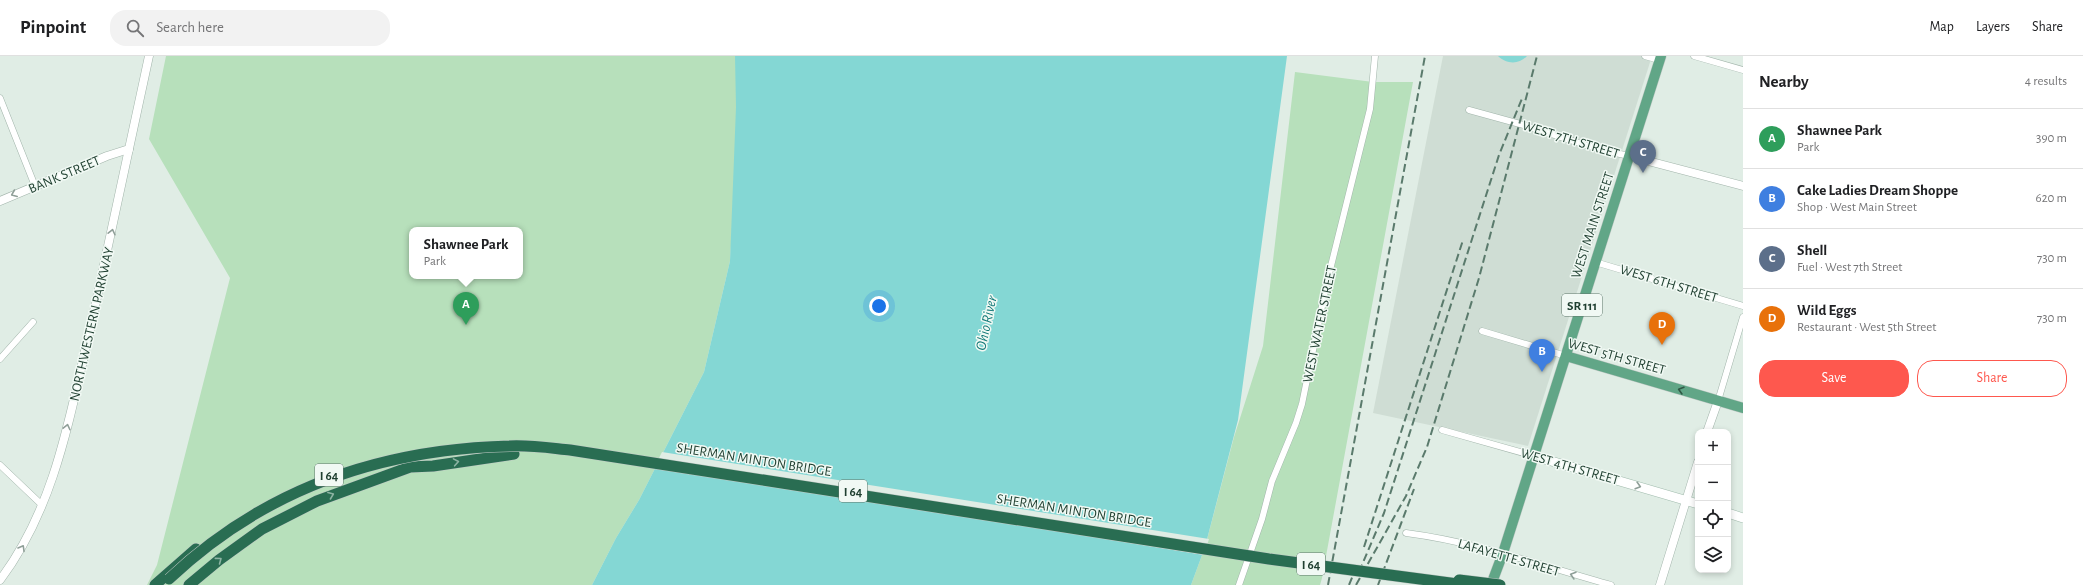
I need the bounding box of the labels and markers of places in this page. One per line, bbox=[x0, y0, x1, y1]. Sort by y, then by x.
pin: C bbox=[1630, 140, 1656, 173]
pin: A bbox=[453, 292, 479, 325]
pin: D bbox=[1649, 312, 1675, 345]
pin: B bbox=[1529, 339, 1555, 372]

